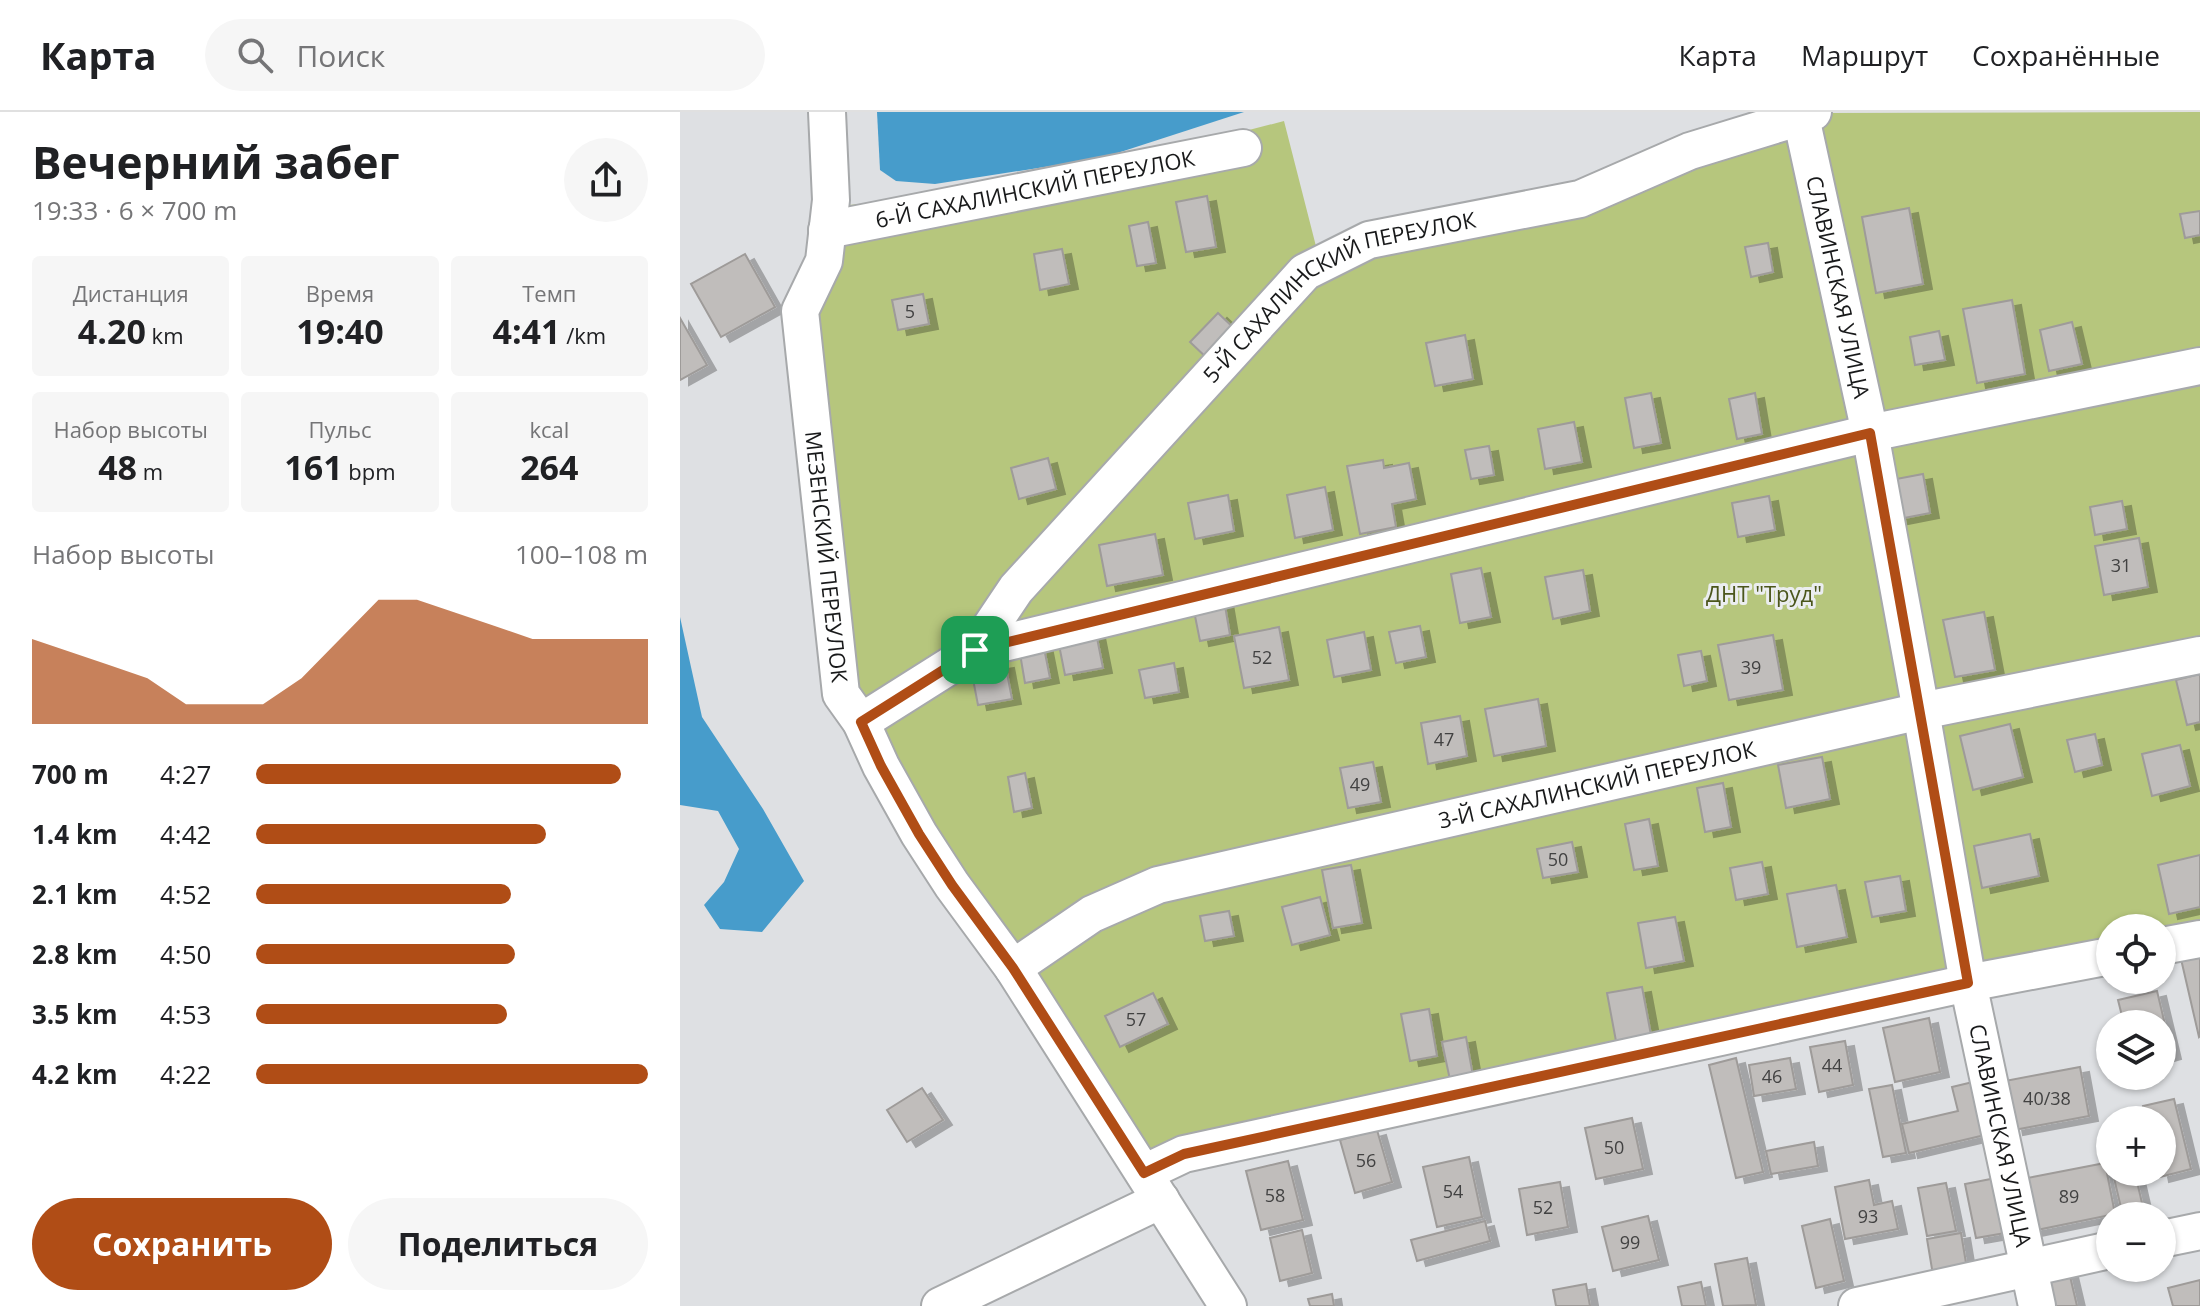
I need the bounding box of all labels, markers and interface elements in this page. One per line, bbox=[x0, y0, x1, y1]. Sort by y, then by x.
search box bbox=[205, 19, 765, 91]
text: Карта bbox=[40, 29, 157, 81]
icon: search bbox=[233, 33, 277, 77]
text: Поиск bbox=[297, 35, 385, 76]
text: Карта bbox=[1678, 36, 1757, 74]
text: Маршрут bbox=[1801, 36, 1928, 74]
text: Сохранённые bbox=[1972, 36, 2160, 74]
text: Вечерний забег bbox=[32, 132, 400, 192]
button: share bbox=[564, 138, 648, 222]
street label: 6-Й САХАЛИНСКИЙ ПЕРЕУЛОК bbox=[873, 142, 1198, 234]
street label: СЛАВИНСКАЯ УЛИЦА bbox=[1800, 173, 1878, 401]
text: 19:33 · 6 × 700 m bbox=[32, 192, 237, 228]
street label: 5-Й САХАЛИНСКИЙ ПЕРЕУЛОК bbox=[1196, 204, 1479, 388]
text: Дистанция bbox=[73, 278, 189, 308]
text: Время bbox=[306, 278, 374, 308]
text: Темп bbox=[522, 278, 576, 308]
house number: 5 bbox=[905, 299, 915, 323]
text: 4.20 bbox=[78, 308, 146, 354]
text: 19:40 bbox=[296, 308, 384, 354]
text: 4:41 bbox=[492, 308, 560, 354]
text: km bbox=[146, 320, 184, 350]
text: /km bbox=[560, 320, 606, 350]
text: Набор высоты bbox=[53, 414, 208, 444]
text: Пульс bbox=[308, 414, 372, 444]
text: kcal bbox=[529, 414, 569, 444]
street label: МЕЗЕНСКИЙ ПЕРЕУЛОК bbox=[799, 429, 856, 685]
text: 48 bbox=[98, 444, 137, 490]
text: 161 bbox=[284, 444, 343, 490]
text: 264 bbox=[520, 444, 578, 490]
text: m bbox=[137, 456, 163, 486]
text: bpm bbox=[343, 456, 396, 486]
text: Набор высоты bbox=[32, 536, 215, 572]
text: 100–108 m bbox=[515, 536, 648, 572]
house number: 31 bbox=[2111, 553, 2131, 577]
park label: ДНТ "Труд" bbox=[1706, 578, 1822, 608]
pin bbox=[941, 616, 1009, 684]
icon: arrive bbox=[953, 628, 997, 672]
house number: 52 bbox=[1252, 645, 1272, 669]
house number: 39 bbox=[1741, 655, 1761, 679]
house number: 47 bbox=[1434, 727, 1454, 751]
street label: 3-Й САХАЛИНСКИЙ ПЕРЕУЛОК bbox=[1435, 733, 1759, 835]
text: 700 m bbox=[32, 756, 109, 792]
text: 4:27 bbox=[160, 756, 211, 792]
house number: 49 bbox=[1350, 772, 1370, 796]
text: 1.4 km bbox=[32, 816, 118, 852]
text: 4:42 bbox=[160, 816, 211, 852]
house number: 50 bbox=[1548, 847, 1568, 871]
text: 2.1 km bbox=[32, 876, 118, 912]
text: 4:52 bbox=[160, 876, 211, 912]
map controls bbox=[2096, 914, 2176, 1282]
button: locate bbox=[2096, 914, 2176, 994]
text: 2.8 km bbox=[32, 936, 118, 972]
text: 4:50 bbox=[160, 936, 211, 972]
text: 3.5 km bbox=[32, 996, 118, 1032]
text: 4:53 bbox=[160, 996, 211, 1032]
house number: 57 bbox=[1126, 1007, 1146, 1031]
button: layers bbox=[2096, 1010, 2176, 1090]
street label: СЛАВИНСКАЯ УЛИЦА bbox=[1963, 1021, 2040, 1250]
house number: 44 bbox=[1822, 1053, 1842, 1077]
text: 4.2 km bbox=[32, 1056, 118, 1092]
text: 4:22 bbox=[160, 1056, 211, 1092]
house number: 46 bbox=[1762, 1064, 1782, 1088]
house number: 40/38 bbox=[2023, 1086, 2071, 1110]
button: + bbox=[2096, 1106, 2176, 1186]
house number: 50 bbox=[1604, 1135, 1624, 1159]
house number: 56 bbox=[1356, 1148, 1376, 1172]
house number: 54 bbox=[1443, 1179, 1463, 1203]
house number: 58 bbox=[1265, 1183, 1285, 1207]
house number: 89 bbox=[2059, 1184, 2079, 1208]
house number: 52 bbox=[1533, 1195, 1553, 1219]
button: Сохранить bbox=[32, 1198, 332, 1290]
button: Поделиться bbox=[348, 1198, 648, 1290]
button: − bbox=[2096, 1202, 2176, 1282]
house number: 93 bbox=[1858, 1204, 1878, 1228]
house number: 99 bbox=[1620, 1230, 1640, 1254]

